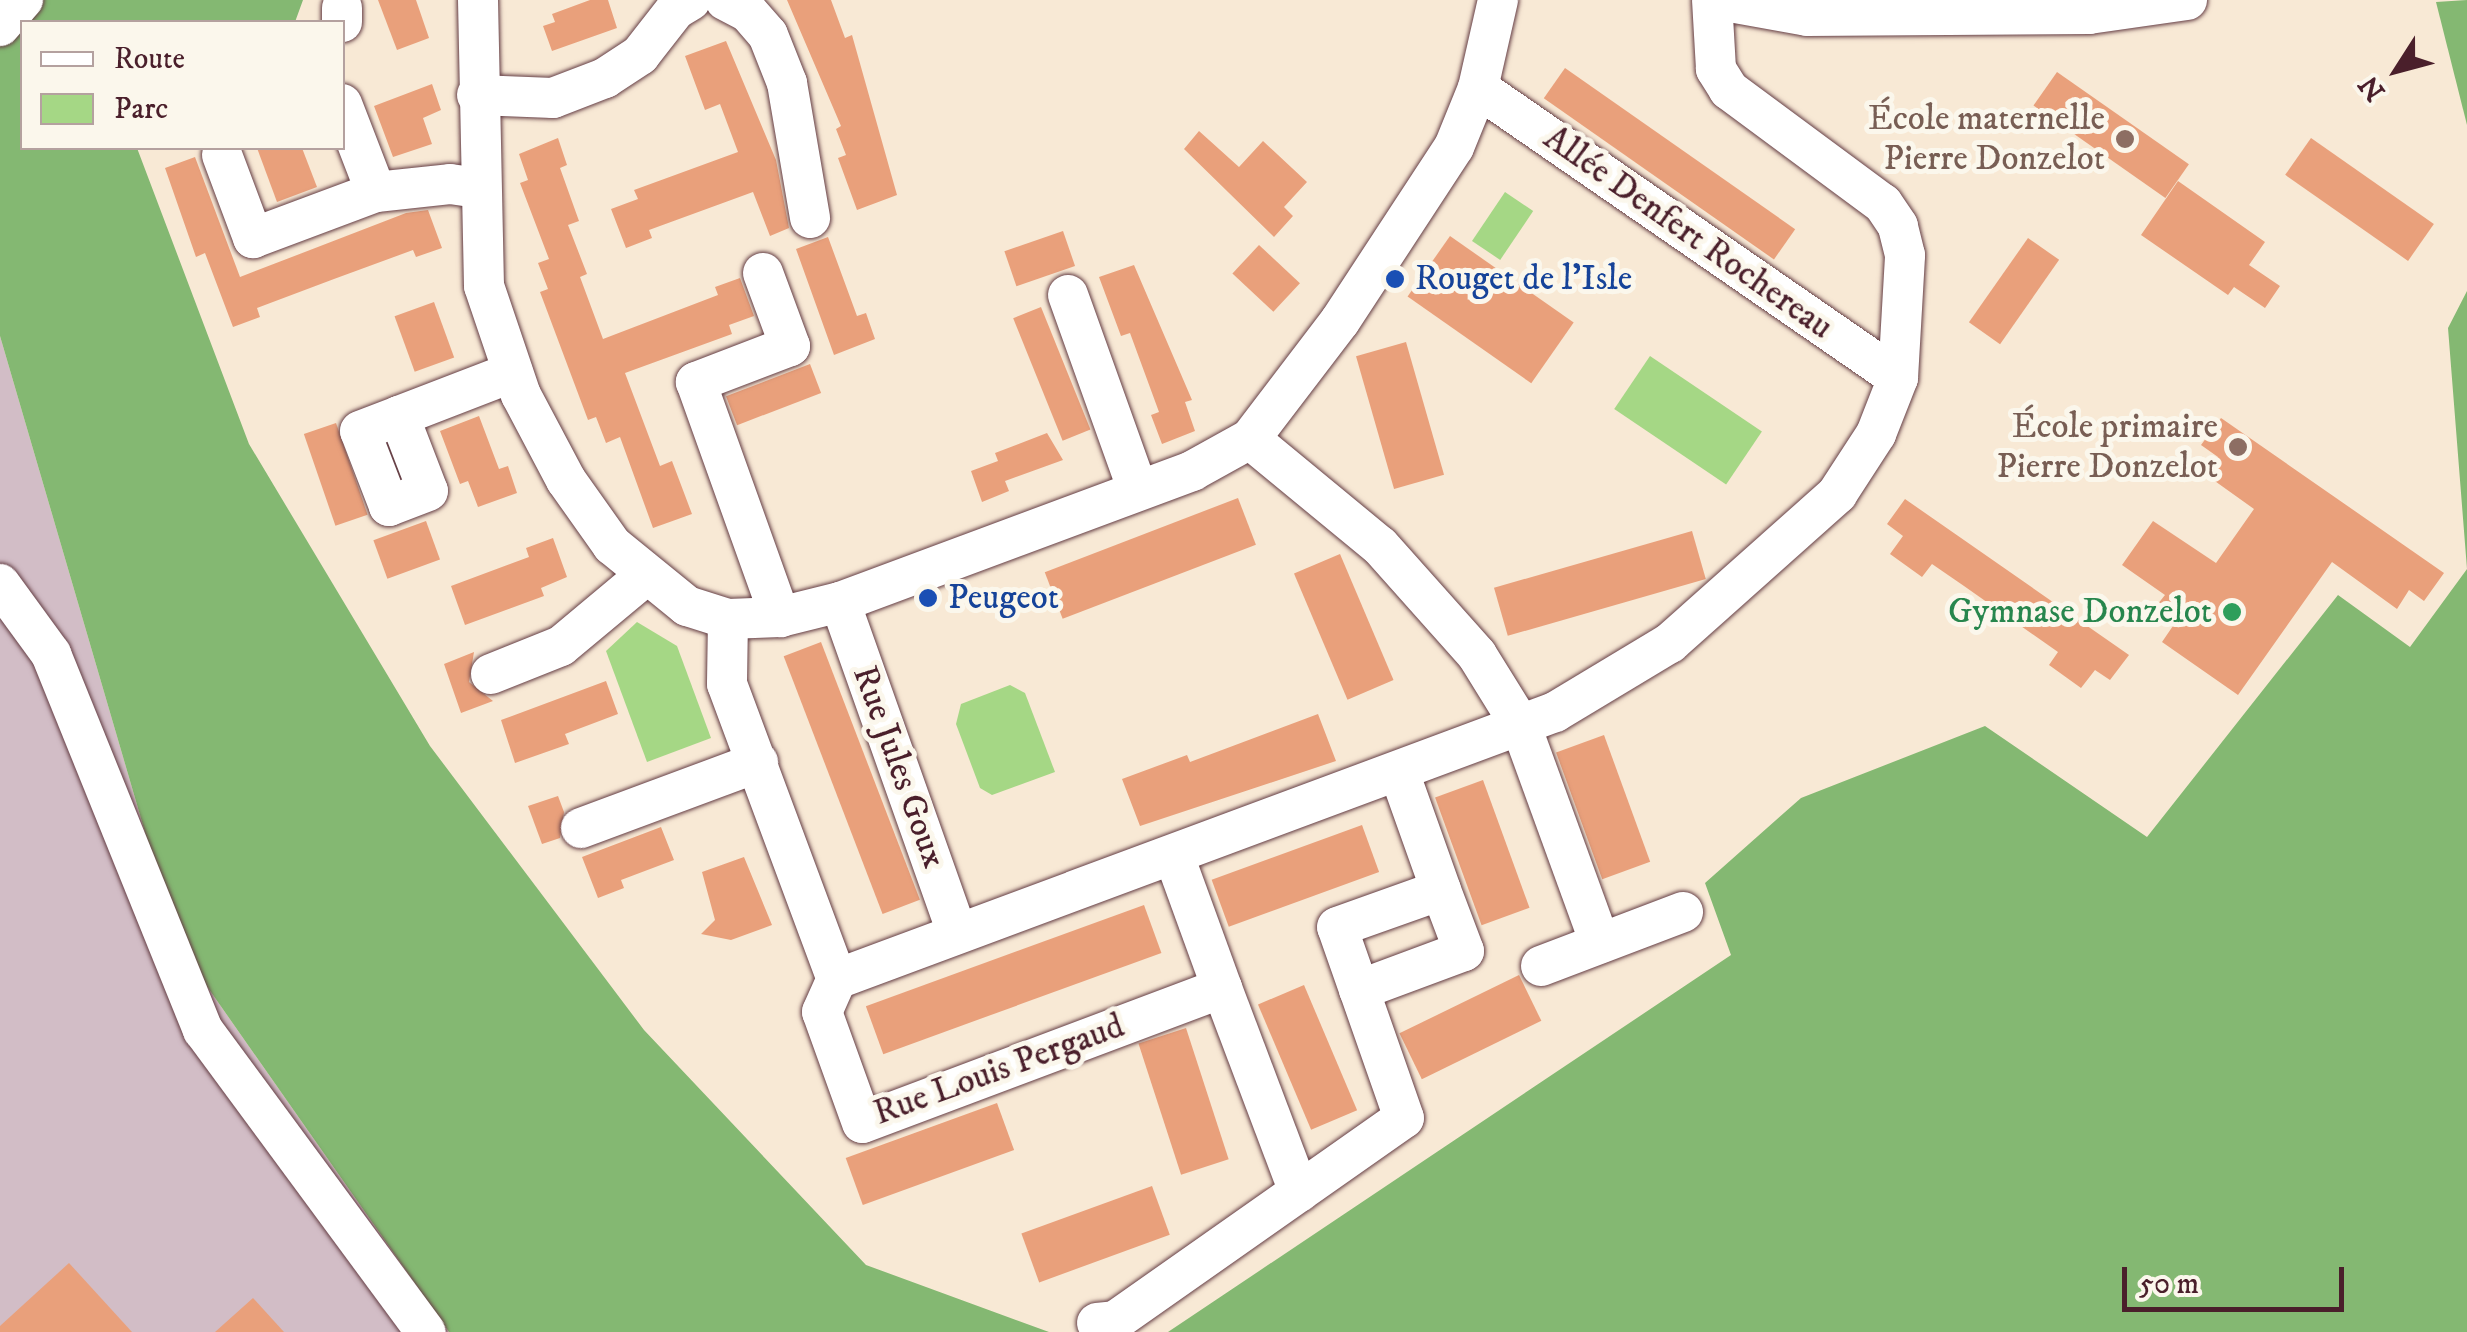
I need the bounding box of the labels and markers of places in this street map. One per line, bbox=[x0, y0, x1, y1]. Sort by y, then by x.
place label: École maternelle Pierre Donzelot bbox=[1868, 98, 2105, 180]
marker: École maternelle Pierre Donzelot bbox=[2114, 128, 2136, 150]
place label: Rouget de l'Isle bbox=[1415, 258, 1632, 300]
marker: Rouget de l'Isle bbox=[1384, 268, 1406, 290]
place label: École primaire Pierre Donzelot bbox=[1996, 406, 2218, 488]
marker: École primaire Pierre Donzelot bbox=[2227, 436, 2249, 458]
place label: Peugeot bbox=[948, 577, 1059, 619]
marker: Peugeot bbox=[917, 587, 939, 609]
place label: Gymnase Donzelot bbox=[1948, 591, 2212, 633]
marker: Gymnase Donzelot bbox=[2221, 601, 2243, 623]

